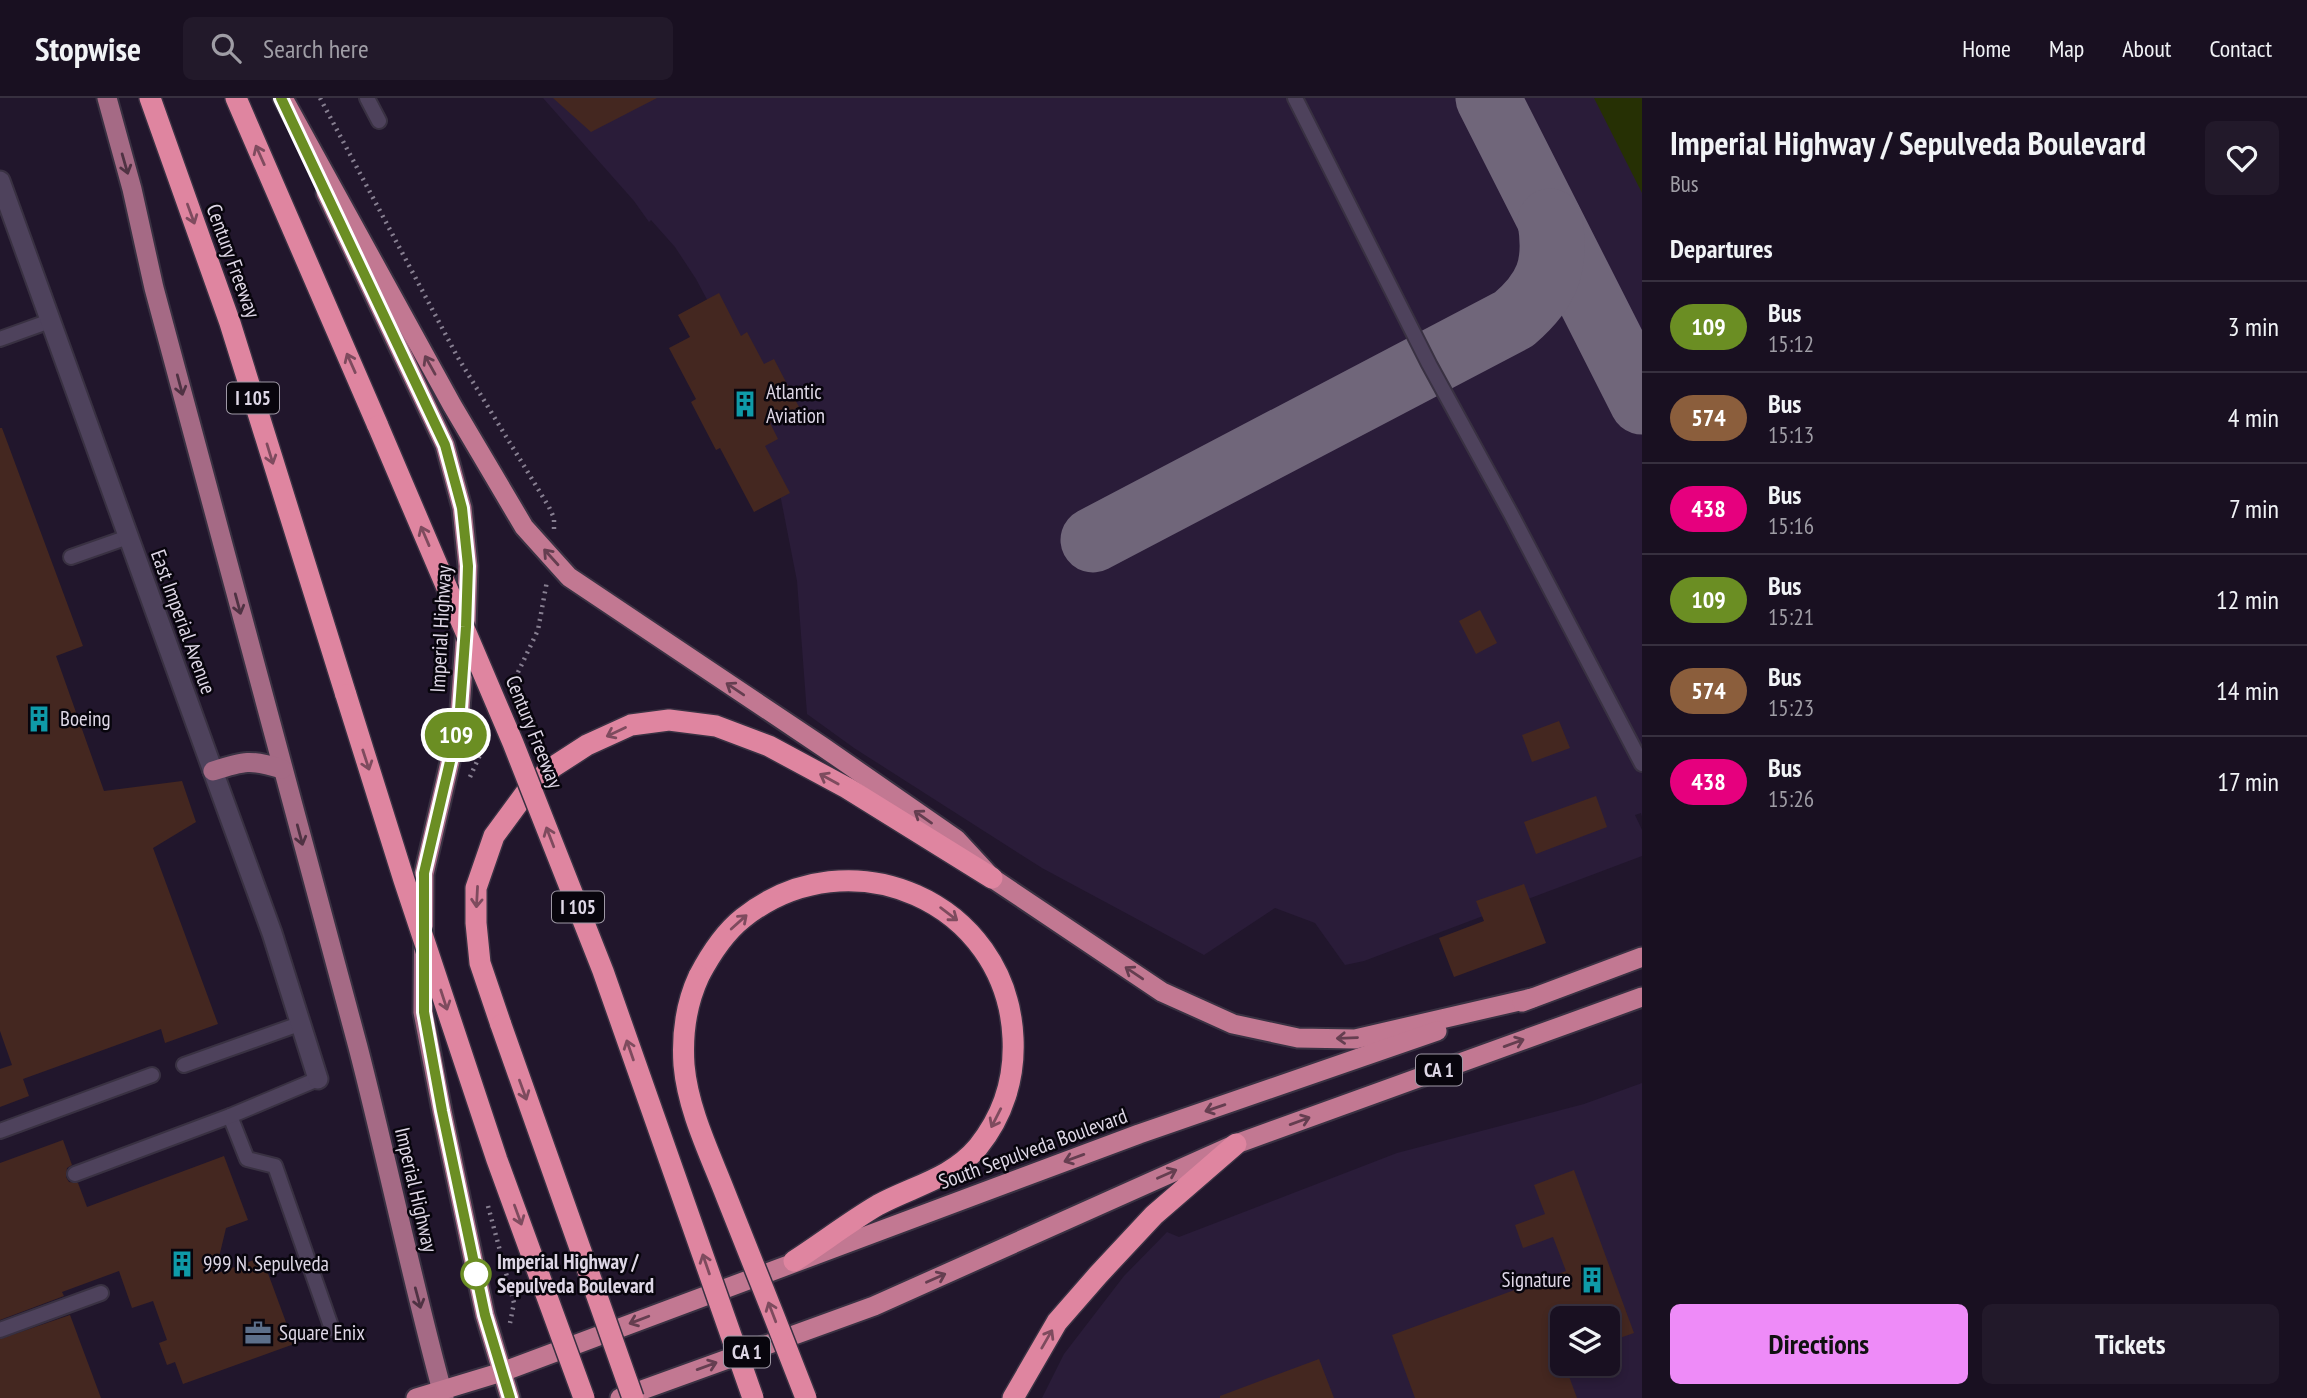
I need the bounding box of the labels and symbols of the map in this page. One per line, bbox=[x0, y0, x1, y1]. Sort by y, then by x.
one-way arrow bbox=[252, 144, 265, 166]
one-way arrow bbox=[119, 152, 132, 174]
street label: Century Freeway bbox=[200, 200, 267, 322]
one-way arrow bbox=[186, 203, 198, 225]
one-way arrow bbox=[344, 353, 357, 374]
one-way arrow bbox=[423, 355, 436, 376]
one-way arrow bbox=[174, 373, 187, 395]
place label: Atlantic Aviation bbox=[766, 378, 825, 429]
road number: I 105 bbox=[227, 382, 279, 414]
building icon: Atlantic Aviation bbox=[730, 389, 760, 419]
one-way arrow bbox=[264, 442, 277, 464]
one-way arrow bbox=[418, 526, 431, 548]
street label: East Imperial Avenue bbox=[145, 546, 222, 698]
one-way arrow bbox=[542, 549, 559, 566]
street label: Imperial Highway bbox=[424, 565, 457, 693]
one-way arrow bbox=[232, 593, 245, 615]
street label: Century Freeway bbox=[500, 671, 569, 792]
one-way arrow bbox=[726, 681, 745, 696]
building icon: Boeing bbox=[24, 704, 54, 734]
place label: Boeing bbox=[60, 705, 110, 732]
line badge: 109 bbox=[416, 712, 496, 758]
one-way arrow bbox=[606, 725, 627, 739]
one-way arrow bbox=[361, 749, 373, 771]
one-way arrow bbox=[819, 772, 840, 785]
one-way arrow bbox=[914, 810, 933, 824]
one-way arrow bbox=[294, 823, 307, 846]
one-way arrow bbox=[543, 827, 556, 848]
one-way arrow bbox=[470, 885, 483, 908]
road number: I 105 bbox=[552, 892, 604, 922]
one-way arrow bbox=[939, 906, 957, 921]
one-way arrow bbox=[730, 914, 748, 930]
one-way arrow bbox=[1125, 966, 1144, 980]
one-way arrow bbox=[438, 989, 451, 1011]
one-way arrow bbox=[1336, 1032, 1359, 1045]
one-way arrow bbox=[1502, 1036, 1524, 1049]
one-way arrow bbox=[623, 1039, 636, 1061]
road number: CA 1 bbox=[1416, 1054, 1462, 1086]
one-way arrow bbox=[518, 1078, 530, 1100]
street label: South Sepulveda Boulevard bbox=[935, 1102, 1131, 1195]
one-way arrow bbox=[1204, 1103, 1226, 1115]
one-way arrow bbox=[989, 1107, 1003, 1128]
one-way arrow bbox=[1288, 1113, 1310, 1126]
street label: Imperial Highway bbox=[389, 1125, 444, 1255]
one-way arrow bbox=[1064, 1153, 1086, 1165]
one-way arrow bbox=[1156, 1167, 1178, 1180]
one-way arrow bbox=[512, 1204, 525, 1226]
place label: Imperial Highway / Sepulveda Boulevard bbox=[497, 1248, 654, 1299]
building icon: 999 N. Sepulveda bbox=[167, 1249, 197, 1279]
place label: 999 N. Sepulveda bbox=[203, 1250, 329, 1277]
one-way arrow bbox=[699, 1254, 711, 1276]
marker: Imperial Highway / Sepulveda Boulevard bbox=[461, 1259, 491, 1289]
building icon: Signature bbox=[1577, 1265, 1607, 1295]
place label: Signature bbox=[1501, 1266, 1571, 1293]
one-way arrow bbox=[925, 1271, 946, 1284]
one-way arrow bbox=[412, 1286, 425, 1309]
one-way arrow bbox=[765, 1301, 778, 1323]
one-way arrow bbox=[628, 1315, 650, 1327]
office icon: Square Enix bbox=[243, 1318, 273, 1348]
place label: Square Enix bbox=[279, 1319, 365, 1346]
one-way arrow bbox=[1040, 1329, 1054, 1349]
road number: CA 1 bbox=[724, 1336, 770, 1368]
one-way arrow bbox=[695, 1359, 717, 1372]

